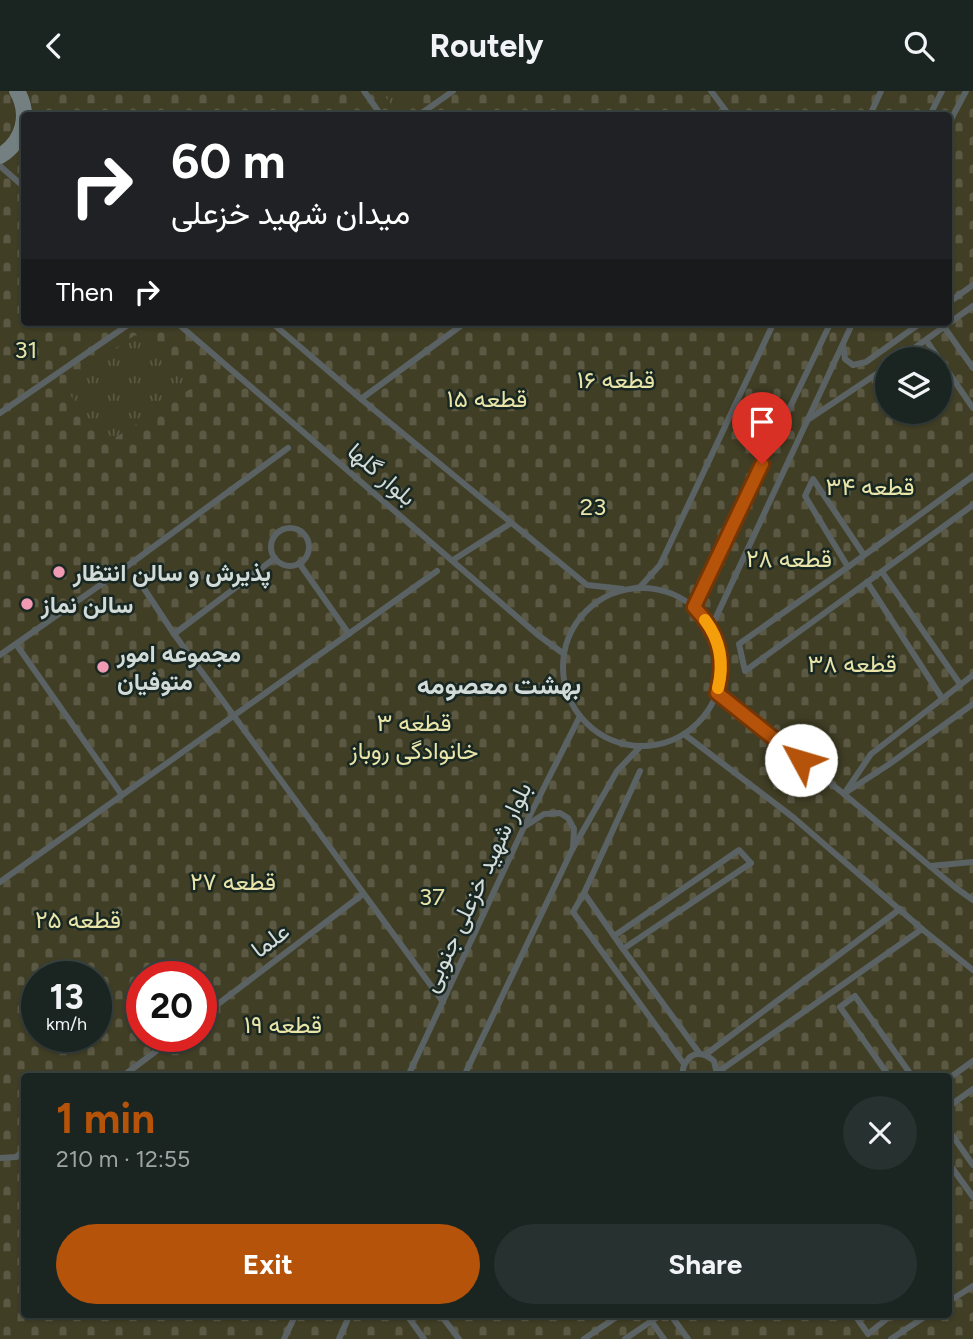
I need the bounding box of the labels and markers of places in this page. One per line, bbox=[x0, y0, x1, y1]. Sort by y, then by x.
pin bbox=[732, 392, 792, 464]
place label: پذیرش و سالن انتظار bbox=[72, 558, 271, 589]
marker: پذیرش و سالن انتظار bbox=[51, 564, 67, 580]
place label: سالن نماز bbox=[40, 590, 133, 620]
marker: سالن نماز bbox=[19, 596, 35, 612]
place label: مجموعه امور متوفیان bbox=[116, 639, 241, 697]
marker: مجموعه امور متوفیان bbox=[95, 659, 111, 675]

